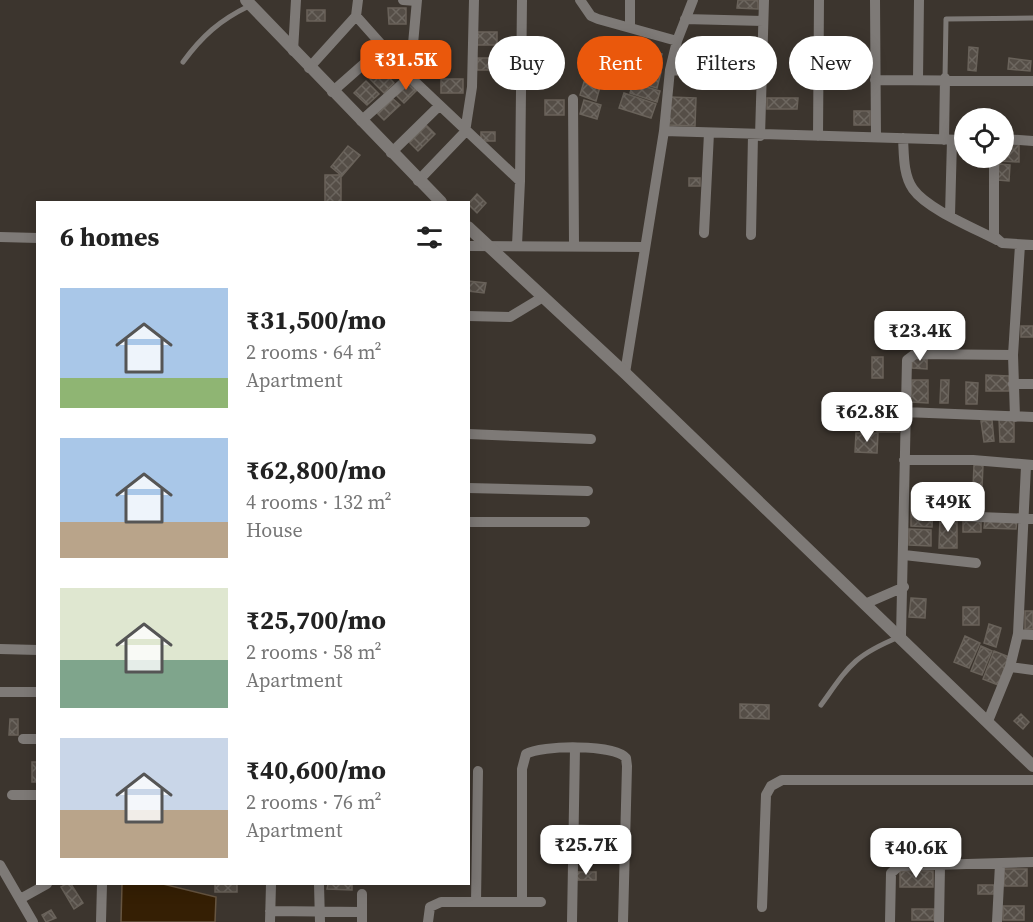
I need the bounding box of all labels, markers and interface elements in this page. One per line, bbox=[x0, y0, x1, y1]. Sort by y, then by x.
chip: Buy bbox=[488, 36, 565, 90]
chip: Rent bbox=[577, 36, 663, 90]
chip: Filters bbox=[675, 36, 777, 90]
chip: New bbox=[789, 36, 873, 90]
pin: ₹31.5K bbox=[357, 40, 455, 91]
text: ₹31.5K bbox=[374, 45, 438, 73]
map controls bbox=[954, 108, 1014, 168]
button: locate bbox=[954, 108, 1014, 168]
text: 6 homes bbox=[60, 219, 159, 255]
icon: filters bbox=[413, 221, 446, 254]
text: ₹31,500/mo bbox=[246, 302, 386, 338]
pin: ₹23.4K bbox=[871, 311, 969, 362]
icon: home bbox=[108, 312, 180, 384]
text: ₹23.4K bbox=[888, 316, 952, 344]
text: 2 rooms · 64 m² bbox=[246, 338, 382, 366]
text: Apartment bbox=[246, 366, 343, 394]
pin: ₹62.8K bbox=[818, 392, 916, 443]
text: ₹62.8K bbox=[835, 397, 899, 425]
text: ₹62,800/mo bbox=[246, 452, 386, 488]
icon: home bbox=[108, 462, 180, 534]
pin: ₹49K bbox=[912, 482, 984, 533]
text: ₹49K bbox=[925, 487, 971, 515]
text: 4 rooms · 132 m² bbox=[246, 488, 392, 516]
text: House bbox=[246, 516, 303, 544]
text: ₹25,700/mo bbox=[246, 602, 386, 638]
icon: home bbox=[108, 612, 180, 684]
text: 2 rooms · 58 m² bbox=[246, 638, 382, 666]
text: Apartment bbox=[246, 666, 343, 694]
text: ₹40,600/mo bbox=[246, 752, 386, 788]
icon: home bbox=[108, 762, 180, 834]
text: 2 rooms · 76 m² bbox=[246, 788, 382, 816]
text: Apartment bbox=[246, 816, 343, 844]
pin: ₹25.7K bbox=[537, 825, 635, 876]
pin: ₹40.6K bbox=[867, 828, 965, 879]
text: ₹25.7K bbox=[554, 830, 618, 858]
text: ₹40.6K bbox=[884, 833, 948, 861]

